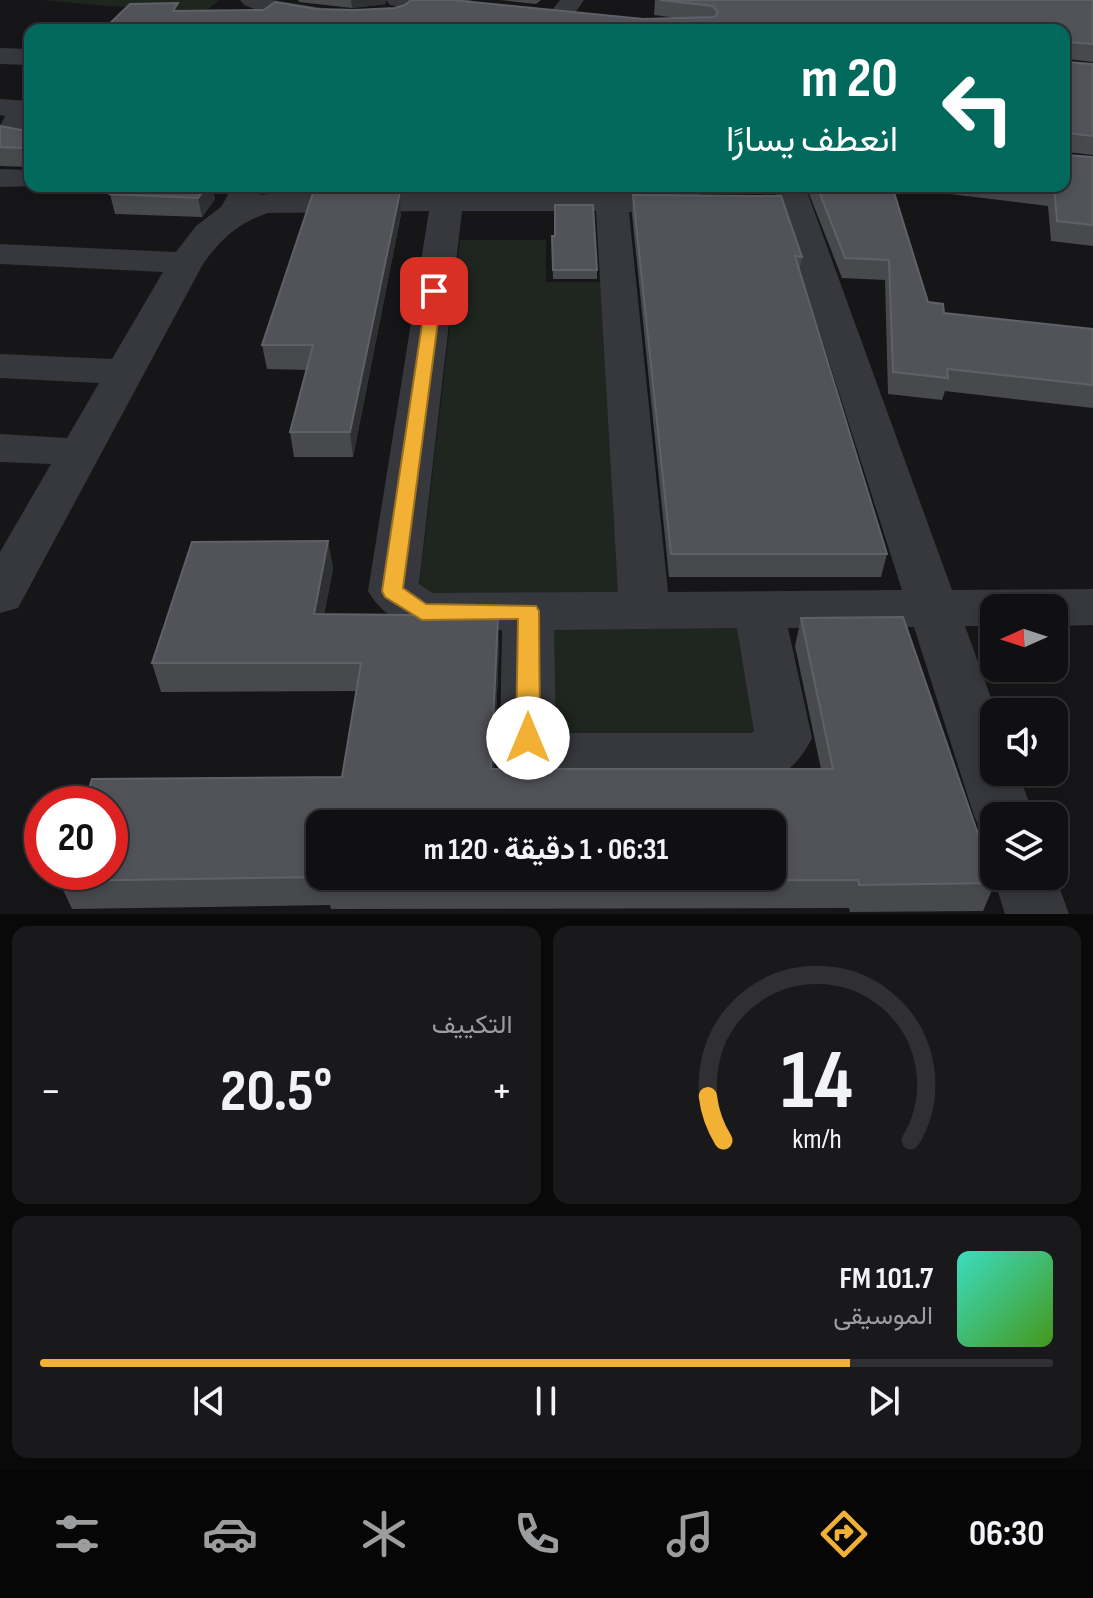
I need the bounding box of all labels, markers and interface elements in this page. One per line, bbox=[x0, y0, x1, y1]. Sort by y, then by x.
text: 20 m bbox=[801, 46, 898, 113]
icon: left bbox=[926, 56, 1030, 160]
text: انعطف يسارًا bbox=[726, 119, 898, 162]
pin bbox=[400, 257, 468, 325]
icon: arrive bbox=[412, 269, 456, 313]
north arrow bbox=[980, 594, 1068, 682]
map controls bbox=[980, 594, 1068, 890]
position arrow bbox=[486, 696, 570, 780]
button: sound bbox=[980, 698, 1068, 786]
speed limit sign: 20 bbox=[24, 786, 128, 890]
button: layers bbox=[980, 802, 1068, 890]
text: 06:31 · 1 دقيقة · 120 m bbox=[424, 832, 668, 868]
text: التكييف bbox=[432, 1010, 513, 1041]
text: 14 bbox=[781, 1032, 853, 1132]
text: 20.5° bbox=[220, 1056, 332, 1128]
text: − bbox=[40, 1065, 62, 1118]
text: + bbox=[491, 1065, 512, 1118]
text: km/h bbox=[792, 1122, 841, 1157]
text: 101.7 FM bbox=[839, 1261, 933, 1297]
text: الموسيقى bbox=[833, 1301, 933, 1332]
icon: previous bbox=[187, 1379, 231, 1423]
icon: pause bbox=[524, 1379, 568, 1423]
icon: next bbox=[862, 1379, 906, 1423]
icon: filters bbox=[49, 1506, 105, 1562]
icon: car bbox=[202, 1506, 258, 1562]
icon: climate bbox=[356, 1506, 412, 1562]
icon: phone bbox=[509, 1506, 565, 1562]
icon: music bbox=[662, 1506, 718, 1562]
icon: directions bbox=[816, 1506, 872, 1562]
text: 06:30 bbox=[969, 1513, 1044, 1556]

